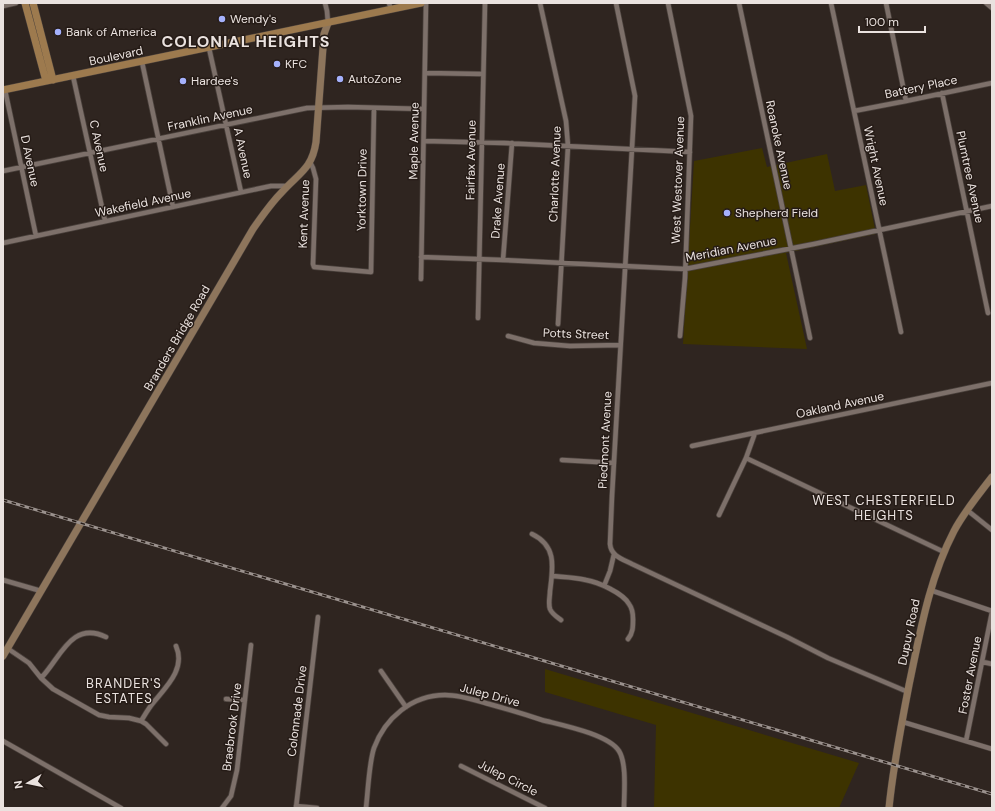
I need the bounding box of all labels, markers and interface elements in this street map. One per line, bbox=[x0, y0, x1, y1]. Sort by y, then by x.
scale bar bbox=[859, 8, 925, 34]
place label: Wendy's bbox=[230, 11, 277, 27]
marker: Wendy's bbox=[217, 14, 227, 24]
text: 100 m bbox=[865, 14, 899, 30]
place label: Bank of America bbox=[66, 24, 156, 40]
marker: Bank of America bbox=[53, 27, 63, 37]
district label: COLONIAL HEIGHTS bbox=[162, 31, 330, 52]
street label: Boulevard bbox=[88, 42, 144, 70]
place label: KFC bbox=[285, 56, 307, 72]
marker: KFC bbox=[272, 59, 282, 69]
place label: AutoZone bbox=[348, 71, 402, 87]
street label: Battery Place bbox=[883, 71, 959, 102]
place label: Hardee's bbox=[191, 73, 238, 89]
marker: AutoZone bbox=[335, 74, 345, 84]
marker: Hardee's bbox=[178, 76, 188, 86]
street label: Roanoke Avenue bbox=[762, 99, 796, 191]
street label: Franklin Avenue bbox=[166, 101, 254, 135]
street label: Maple Avenue bbox=[405, 102, 423, 180]
street label: West Westover Avenue bbox=[668, 116, 688, 244]
street label: C Avenue bbox=[86, 119, 112, 174]
street label: Fairfax Avenue bbox=[462, 120, 480, 200]
street label: Wright Avenue bbox=[860, 125, 892, 207]
street label: A Avenue bbox=[230, 126, 256, 180]
street label: Charlotte Avenue bbox=[545, 126, 565, 222]
street label: Plumtree Avenue bbox=[952, 129, 988, 225]
street label: D Avenue bbox=[17, 134, 43, 188]
street label: Yorktown Drive bbox=[353, 148, 371, 231]
street label: Drake Avenue bbox=[487, 163, 509, 239]
street label: Kent Avenue bbox=[295, 179, 313, 249]
street label: Wakefield Avenue bbox=[94, 185, 193, 221]
place label: Shepherd Field bbox=[735, 205, 818, 221]
marker: Shepherd Field bbox=[722, 208, 732, 218]
street label: Meridian Avenue bbox=[684, 232, 778, 266]
street label: Branders Bridge Road bbox=[140, 282, 214, 394]
street label: Potts Street bbox=[543, 325, 610, 343]
street label: Oakland Avenue bbox=[795, 388, 886, 422]
street label: Piedmont Avenue bbox=[594, 391, 616, 489]
district label: WEST CHESTERFIELD HEIGHTS bbox=[812, 492, 956, 524]
street label: Dupuy Road bbox=[894, 597, 924, 667]
street label: Foster Avenue bbox=[955, 635, 985, 715]
street label: Colonnade Drive bbox=[283, 664, 311, 758]
district label: BRANDER'S ESTATES bbox=[86, 675, 162, 707]
street label: Julep Drive bbox=[458, 679, 522, 711]
street label: Braebrook Drive bbox=[219, 682, 245, 772]
street label: Julep Circle bbox=[475, 756, 541, 800]
north arrow bbox=[8, 763, 48, 803]
text: N bbox=[11, 780, 26, 790]

